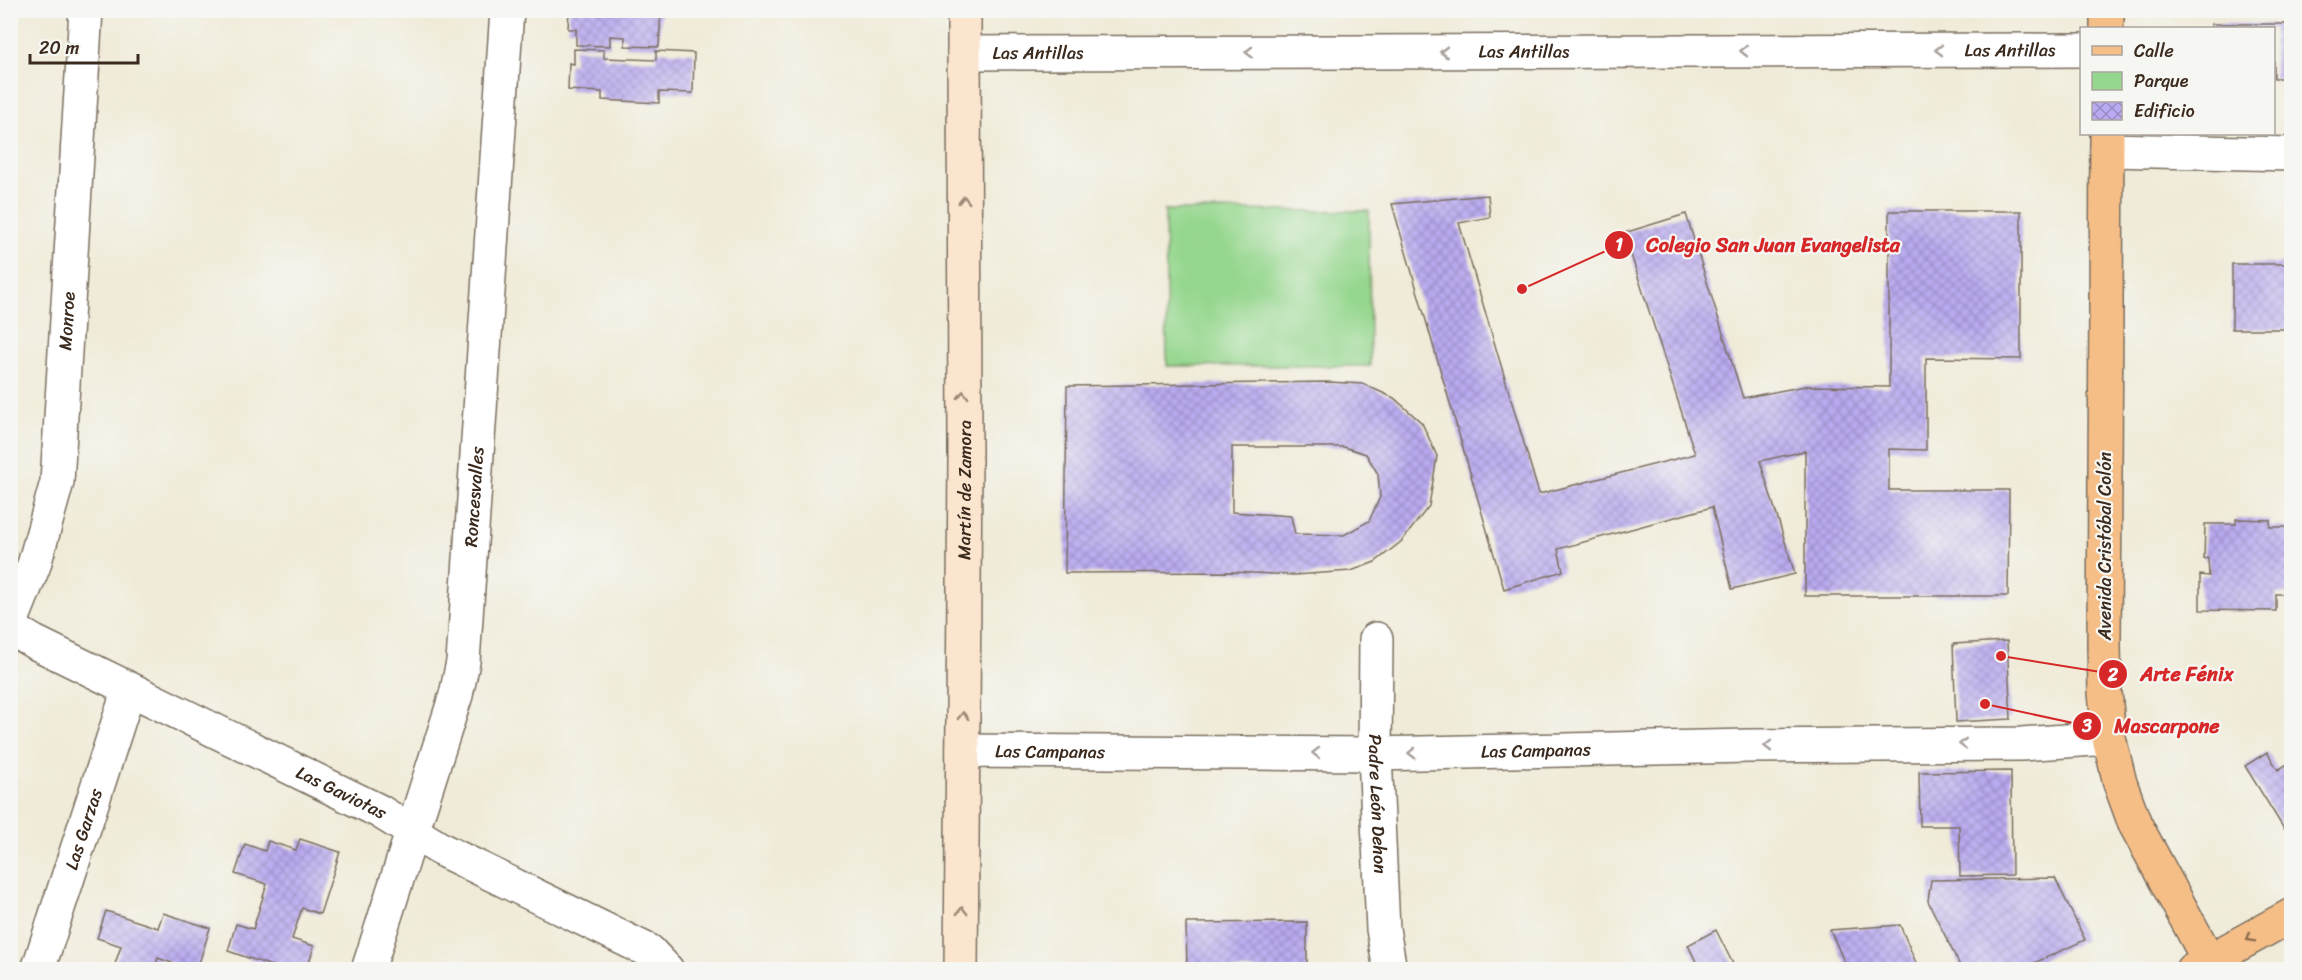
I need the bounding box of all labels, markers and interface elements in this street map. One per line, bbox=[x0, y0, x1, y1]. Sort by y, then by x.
scale bar bbox=[30, 27, 138, 65]
legend bbox=[2080, 27, 2275, 135]
text: 20 m bbox=[39, 32, 79, 64]
street label: Las Antillas bbox=[1965, 34, 2056, 66]
street label: Las Antillas bbox=[1479, 35, 1570, 68]
text: Calle bbox=[2134, 35, 2174, 67]
street label: Las Antillas bbox=[993, 37, 1084, 69]
one-way arrow bbox=[1935, 44, 1944, 56]
one-way arrow bbox=[1740, 45, 1749, 57]
one-way arrow bbox=[1245, 46, 1254, 58]
one-way arrow bbox=[1440, 46, 1449, 58]
text: Parque bbox=[2134, 65, 2189, 97]
text: Edificio bbox=[2134, 95, 2195, 127]
one-way arrow bbox=[958, 196, 970, 205]
callout: Colegio San Juan Evangelista bbox=[1604, 226, 1912, 264]
text: Colegio San Juan Evangelista bbox=[1645, 228, 1901, 263]
text: 1 bbox=[1615, 229, 1623, 261]
street label: Monroe bbox=[49, 290, 85, 351]
one-way arrow bbox=[957, 391, 969, 400]
street label: Martín de Zamora bbox=[948, 420, 981, 560]
street label: Roncesvalles bbox=[455, 445, 494, 548]
street label: Avenida Cristóbal Colón bbox=[2089, 452, 2121, 641]
callout: Arte Fénix bbox=[2098, 655, 2245, 693]
text: Arte Fénix bbox=[2139, 657, 2234, 692]
text: 2 bbox=[2107, 659, 2119, 691]
callout: Mascarpone bbox=[2072, 707, 2231, 745]
text: Mascarpone bbox=[2113, 709, 2220, 744]
text: 3 bbox=[2081, 710, 2092, 742]
one-way arrow bbox=[957, 712, 969, 721]
street label: Las Campanas bbox=[1481, 733, 1592, 768]
street label: Padre León Dehon bbox=[1359, 734, 1396, 875]
street label: Las Campanas bbox=[995, 735, 1106, 768]
one-way arrow bbox=[1958, 738, 1967, 751]
one-way arrow bbox=[1763, 740, 1772, 752]
one-way arrow bbox=[1407, 746, 1416, 759]
one-way arrow bbox=[1312, 747, 1321, 759]
street label: Las Gaviotas bbox=[290, 757, 394, 829]
street label: Las Garzas bbox=[55, 784, 112, 874]
one-way arrow bbox=[956, 907, 968, 916]
one-way arrow bbox=[2246, 931, 2257, 942]

